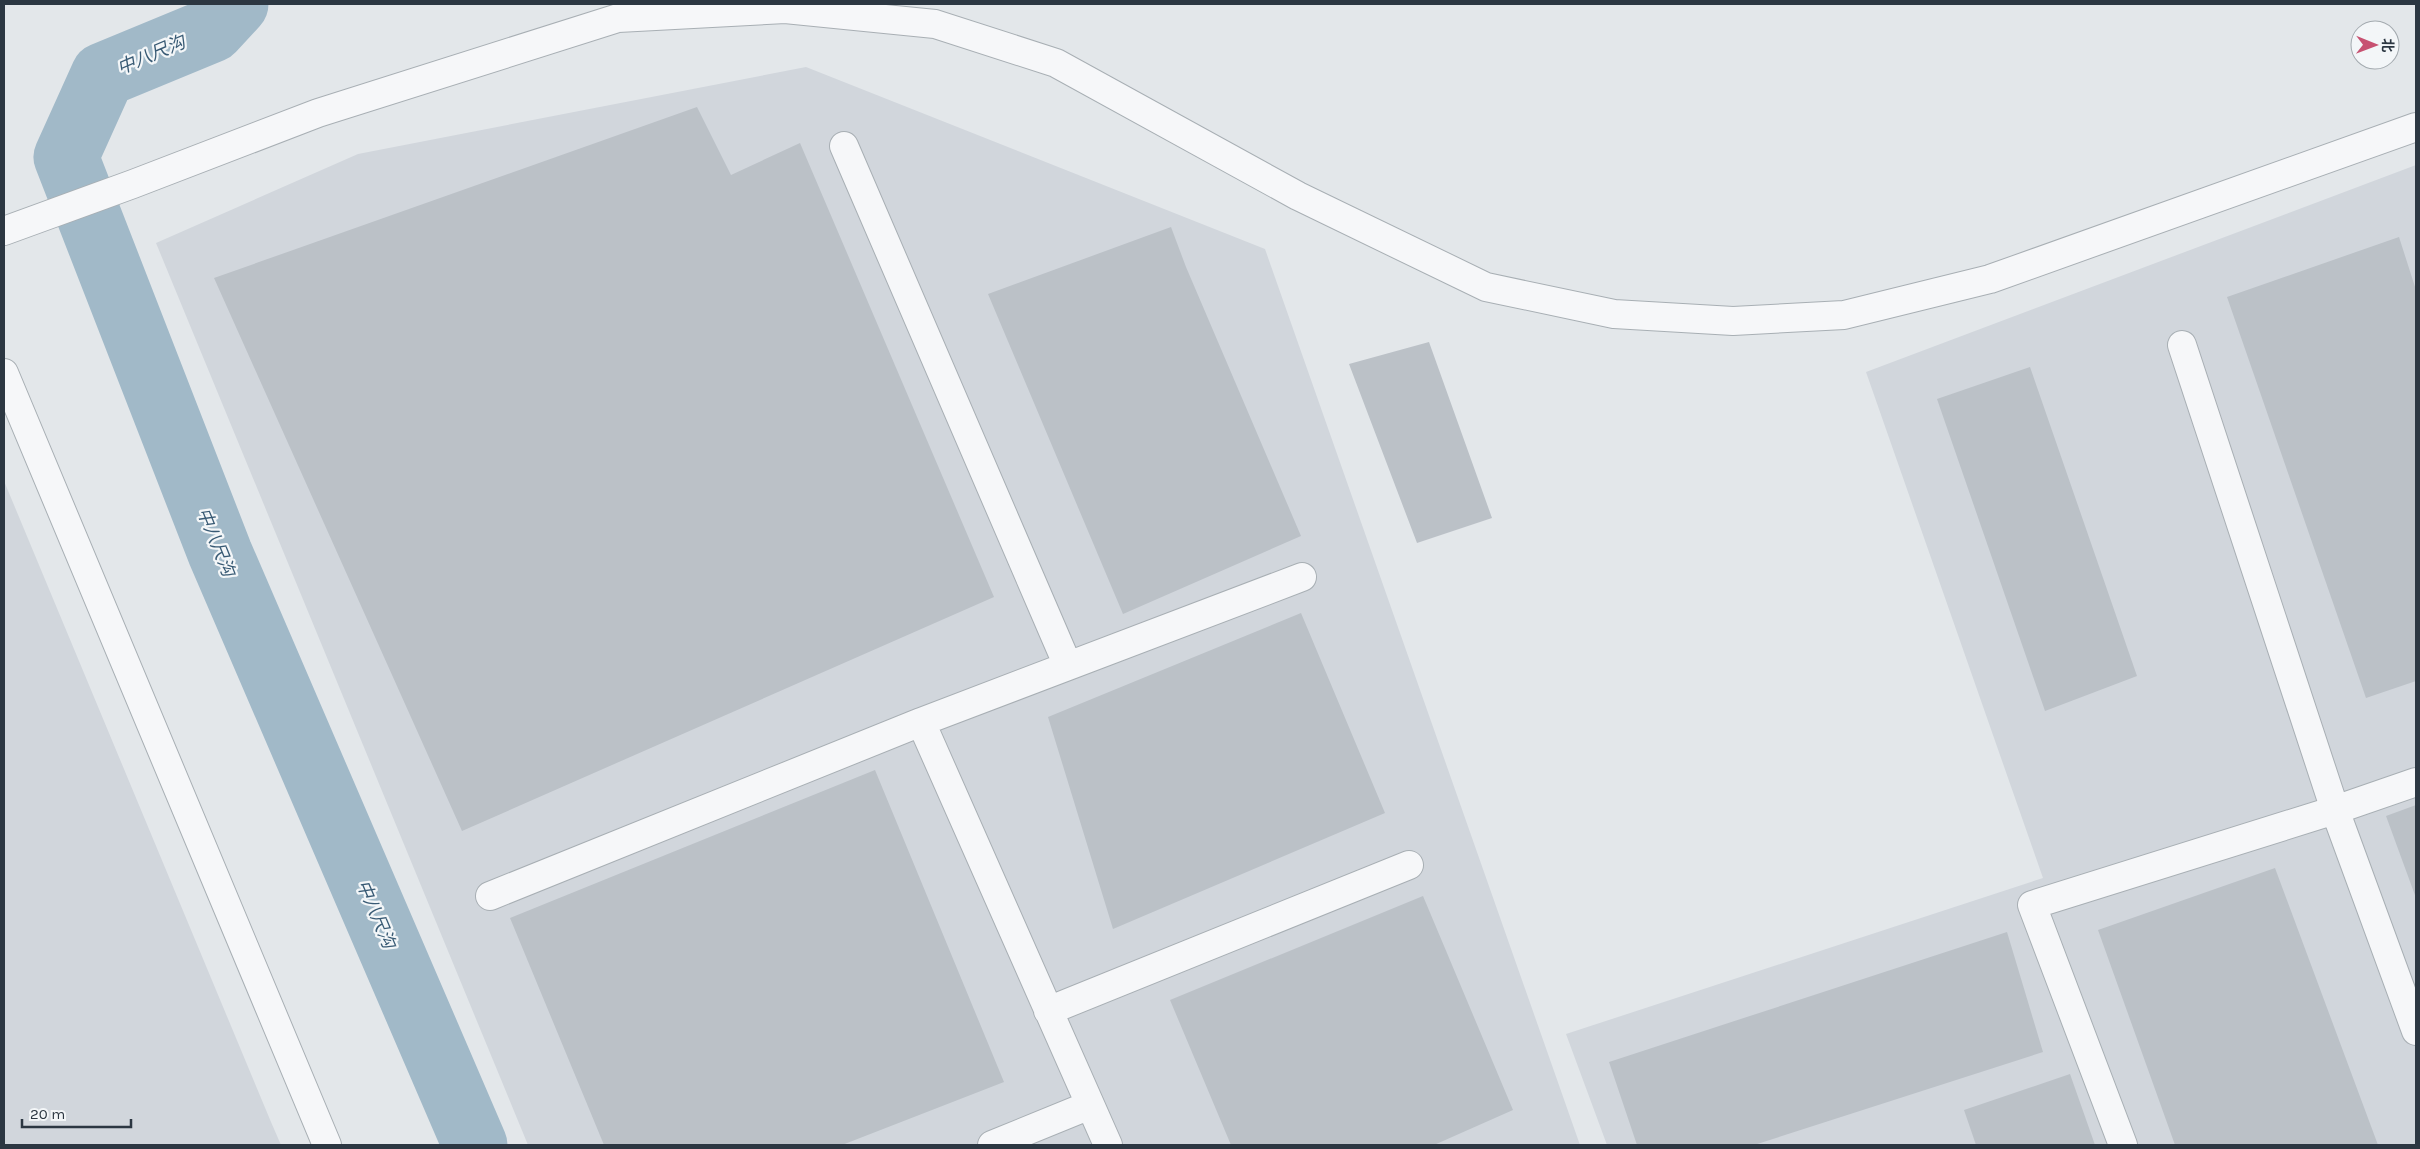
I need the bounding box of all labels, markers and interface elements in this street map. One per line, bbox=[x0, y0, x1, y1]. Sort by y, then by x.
north arrow bbox=[2350, 20, 2400, 70]
water label: 中八尺沟 bbox=[114, 30, 190, 79]
text: 北 bbox=[2379, 38, 2396, 52]
water label: 中八尺沟 bbox=[192, 505, 240, 581]
water label: 中八尺沟 bbox=[352, 877, 401, 953]
scale bar bbox=[22, 1096, 131, 1128]
text: 20 m bbox=[30, 1105, 65, 1123]

